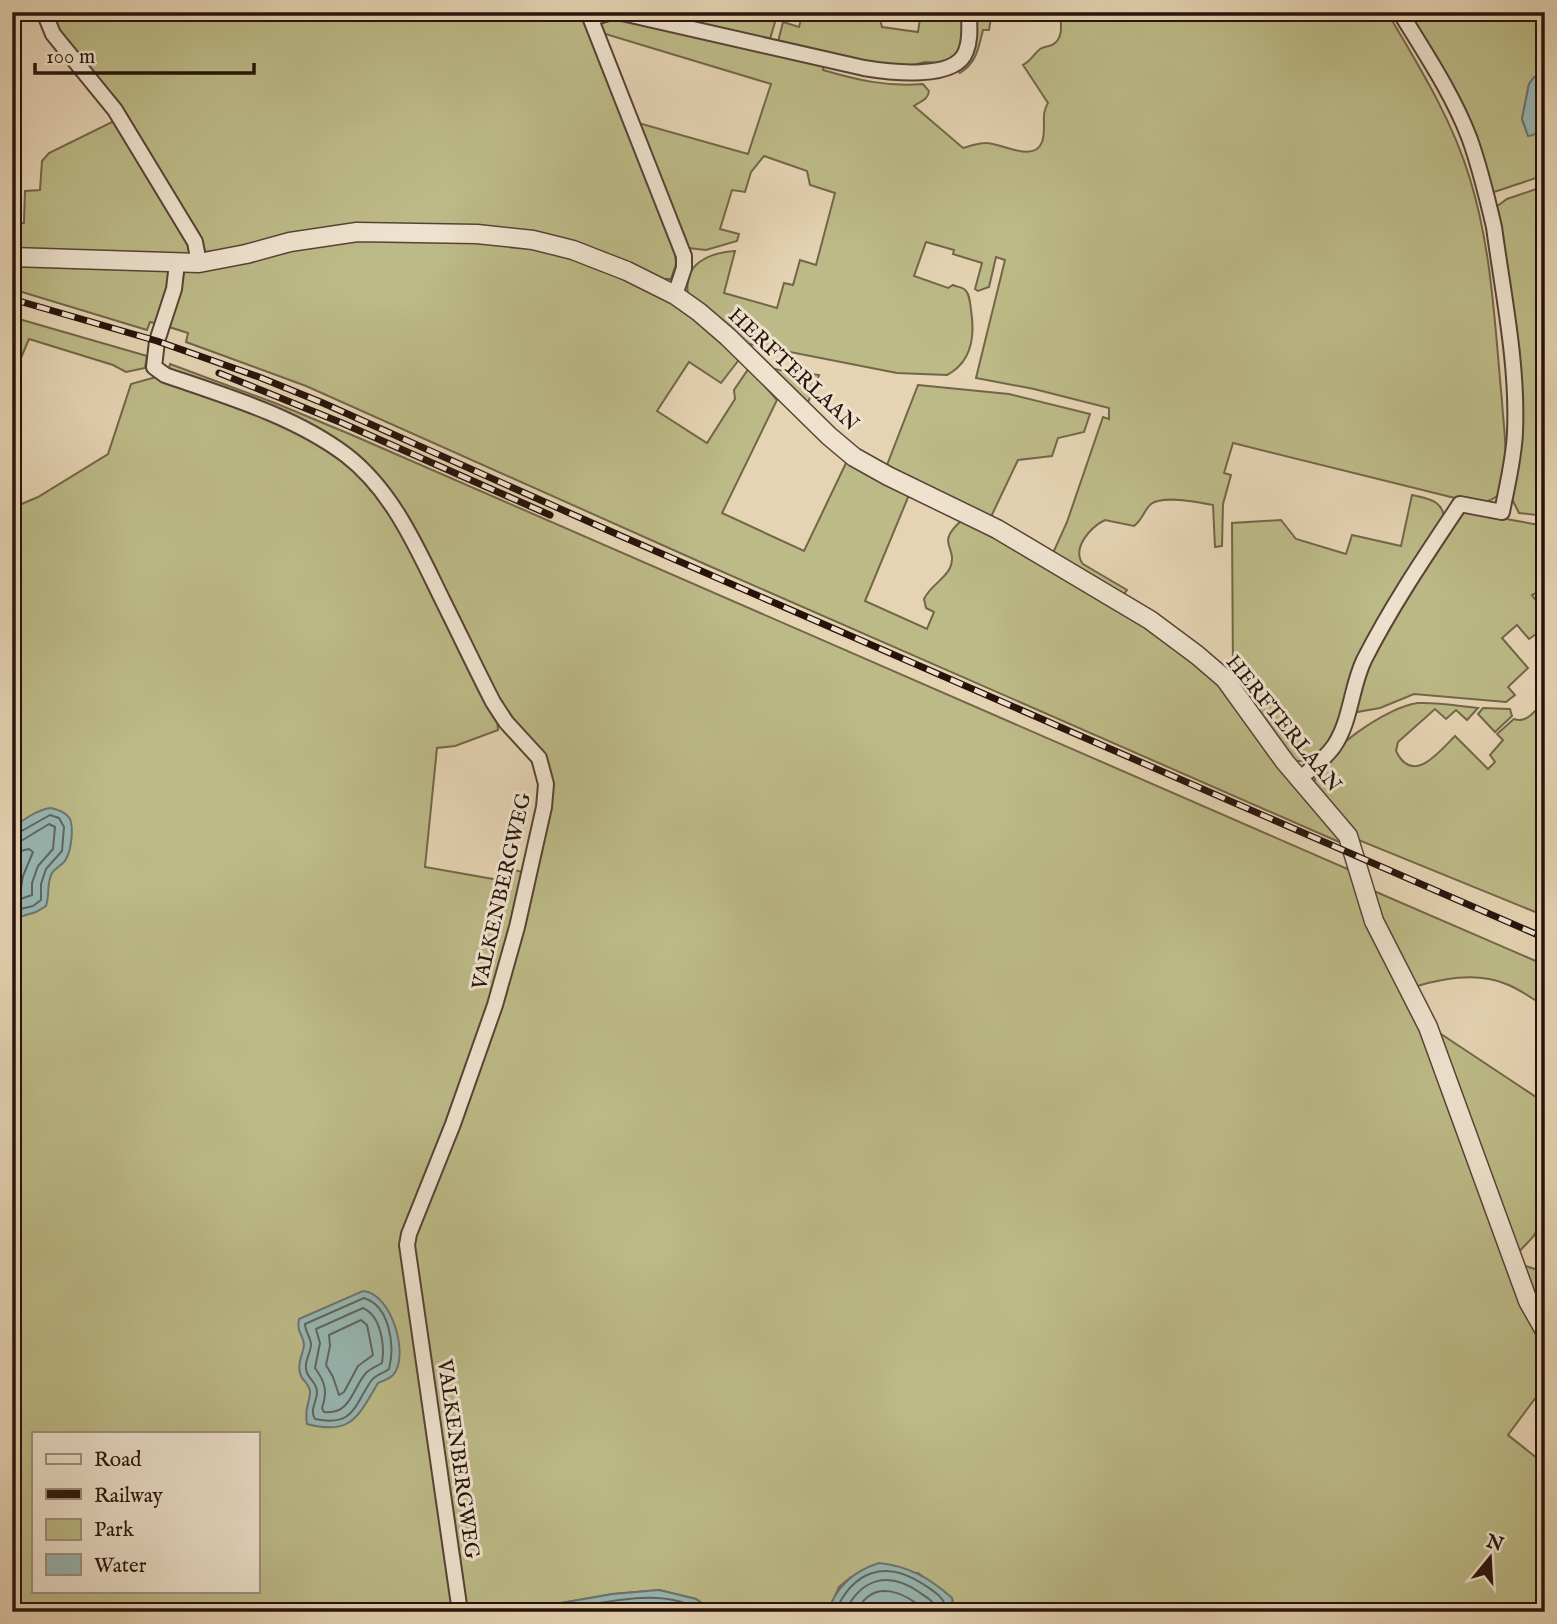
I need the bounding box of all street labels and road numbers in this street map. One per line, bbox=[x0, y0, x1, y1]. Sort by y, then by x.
street label: HERFTERLAAN bbox=[722, 303, 864, 438]
street label: HERFTERLAAN bbox=[1219, 650, 1347, 798]
street label: VALKENBERGWEG bbox=[466, 790, 538, 993]
street label: VALKENBERGWEG bbox=[430, 1357, 485, 1561]

